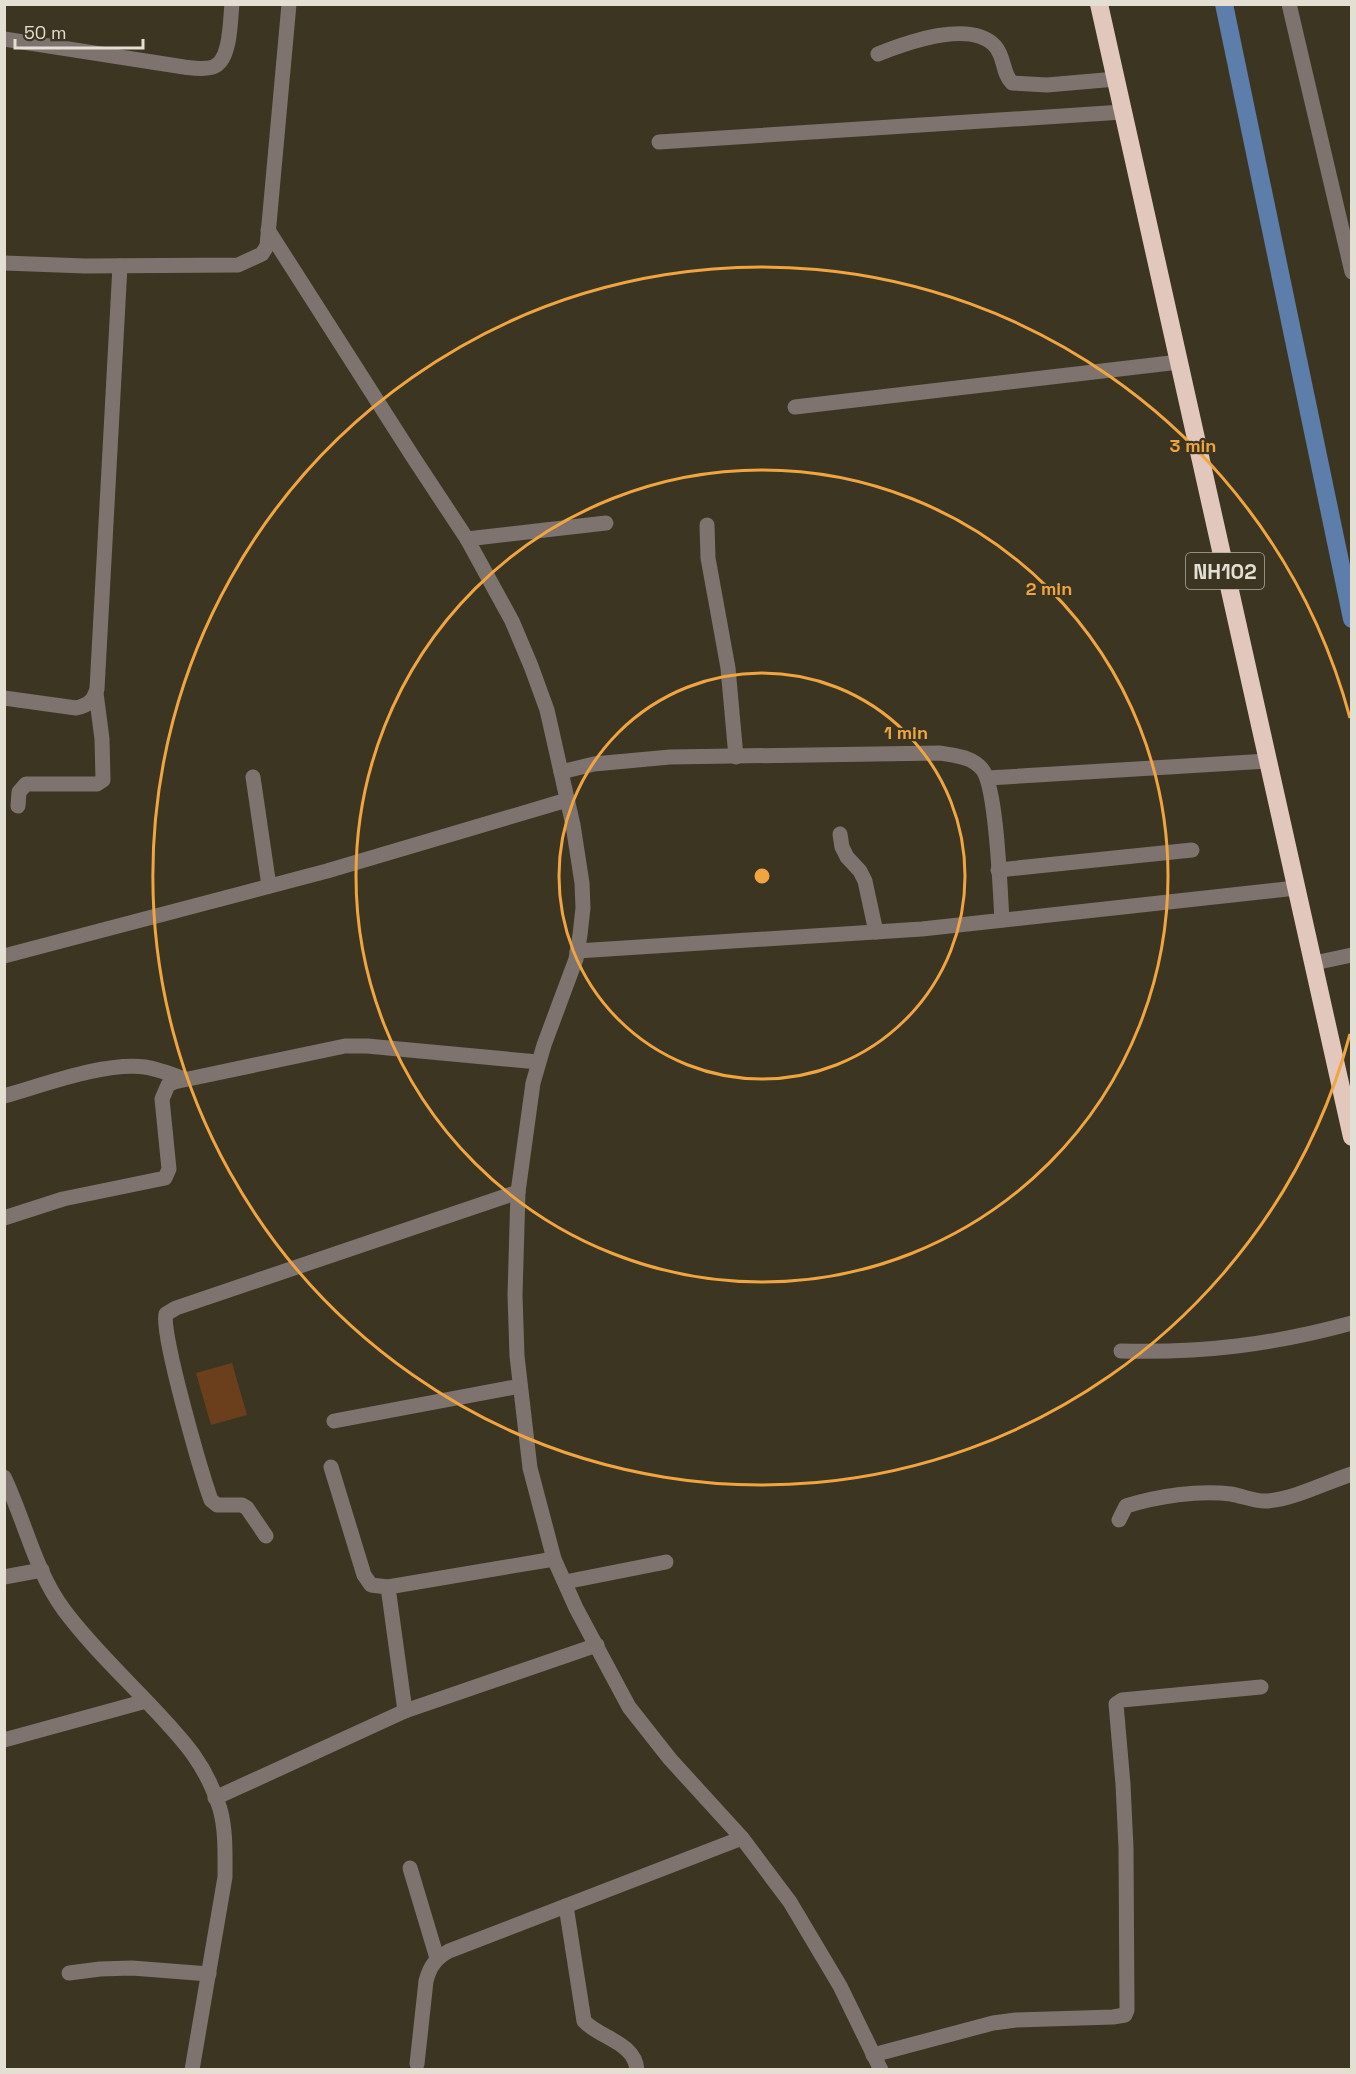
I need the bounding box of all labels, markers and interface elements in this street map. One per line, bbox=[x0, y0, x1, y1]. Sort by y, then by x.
scale bar bbox=[15, 12, 142, 50]
text: 50 m bbox=[24, 21, 66, 44]
text: 3 min bbox=[1170, 434, 1216, 457]
road number: NH102 bbox=[1186, 553, 1264, 589]
text: 2 min bbox=[1026, 577, 1072, 600]
text: 1 min bbox=[884, 721, 928, 744]
centre of rings bbox=[752, 866, 772, 886]

